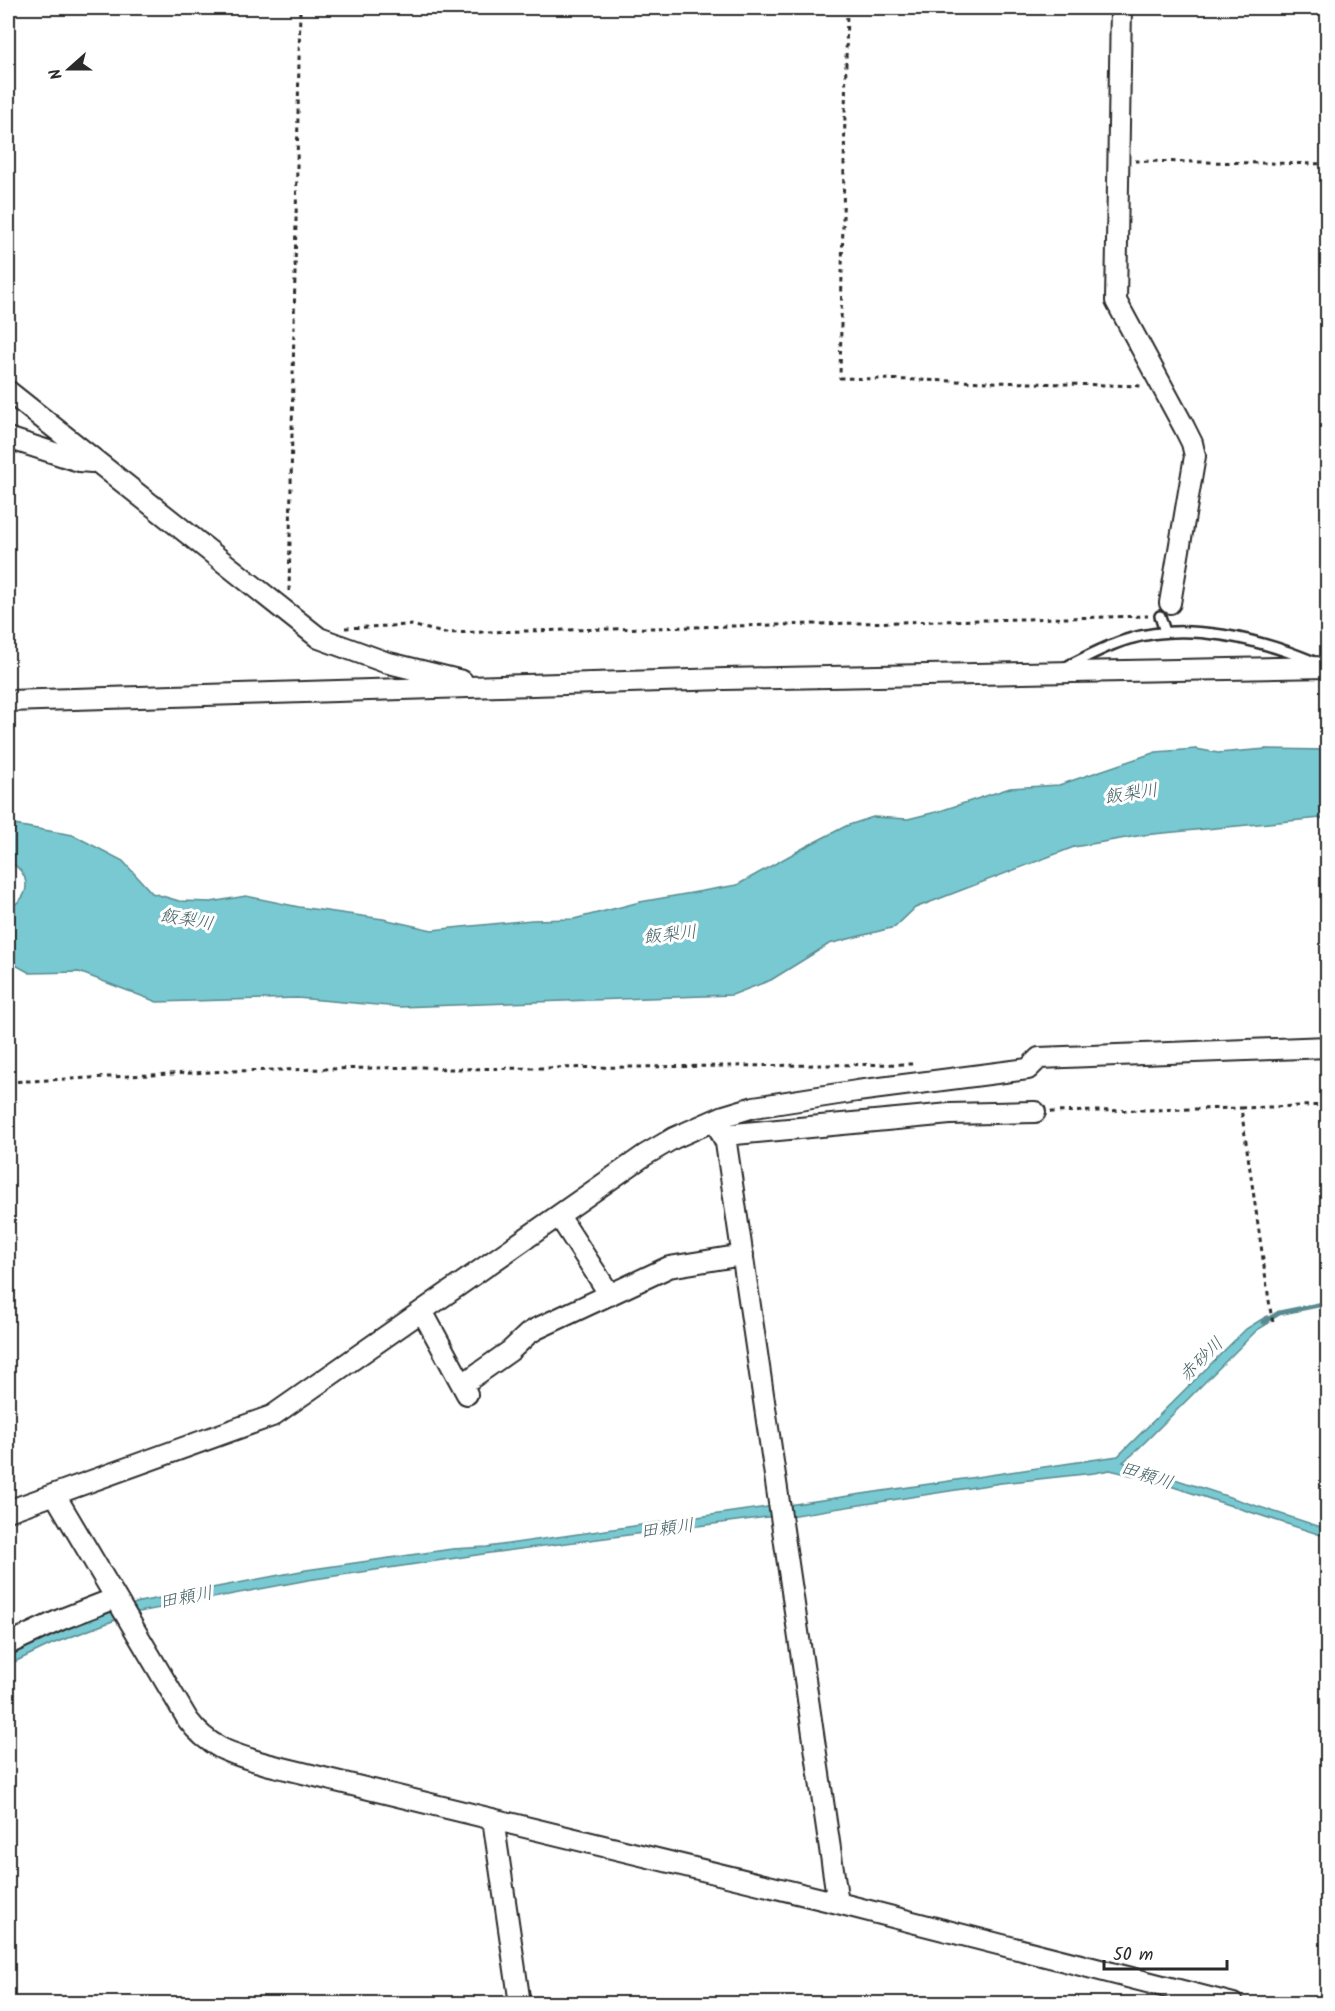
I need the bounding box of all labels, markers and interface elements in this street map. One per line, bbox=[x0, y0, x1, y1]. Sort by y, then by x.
north arrow bbox=[39, 39, 99, 99]
text: N bbox=[43, 65, 70, 83]
water label: 飯梨川 bbox=[1102, 776, 1160, 813]
water label: 飯梨川 bbox=[158, 902, 216, 939]
water label: 飯梨川 bbox=[642, 918, 699, 953]
water label: 赤砂川 bbox=[1173, 1331, 1231, 1389]
water label: 田頼川 bbox=[1116, 1454, 1177, 1499]
water label: 田頼川 bbox=[639, 1512, 696, 1547]
water label: 田頼川 bbox=[157, 1579, 216, 1618]
scale bar bbox=[1104, 1933, 1227, 1971]
text: 50 m bbox=[1113, 1941, 1153, 1970]

